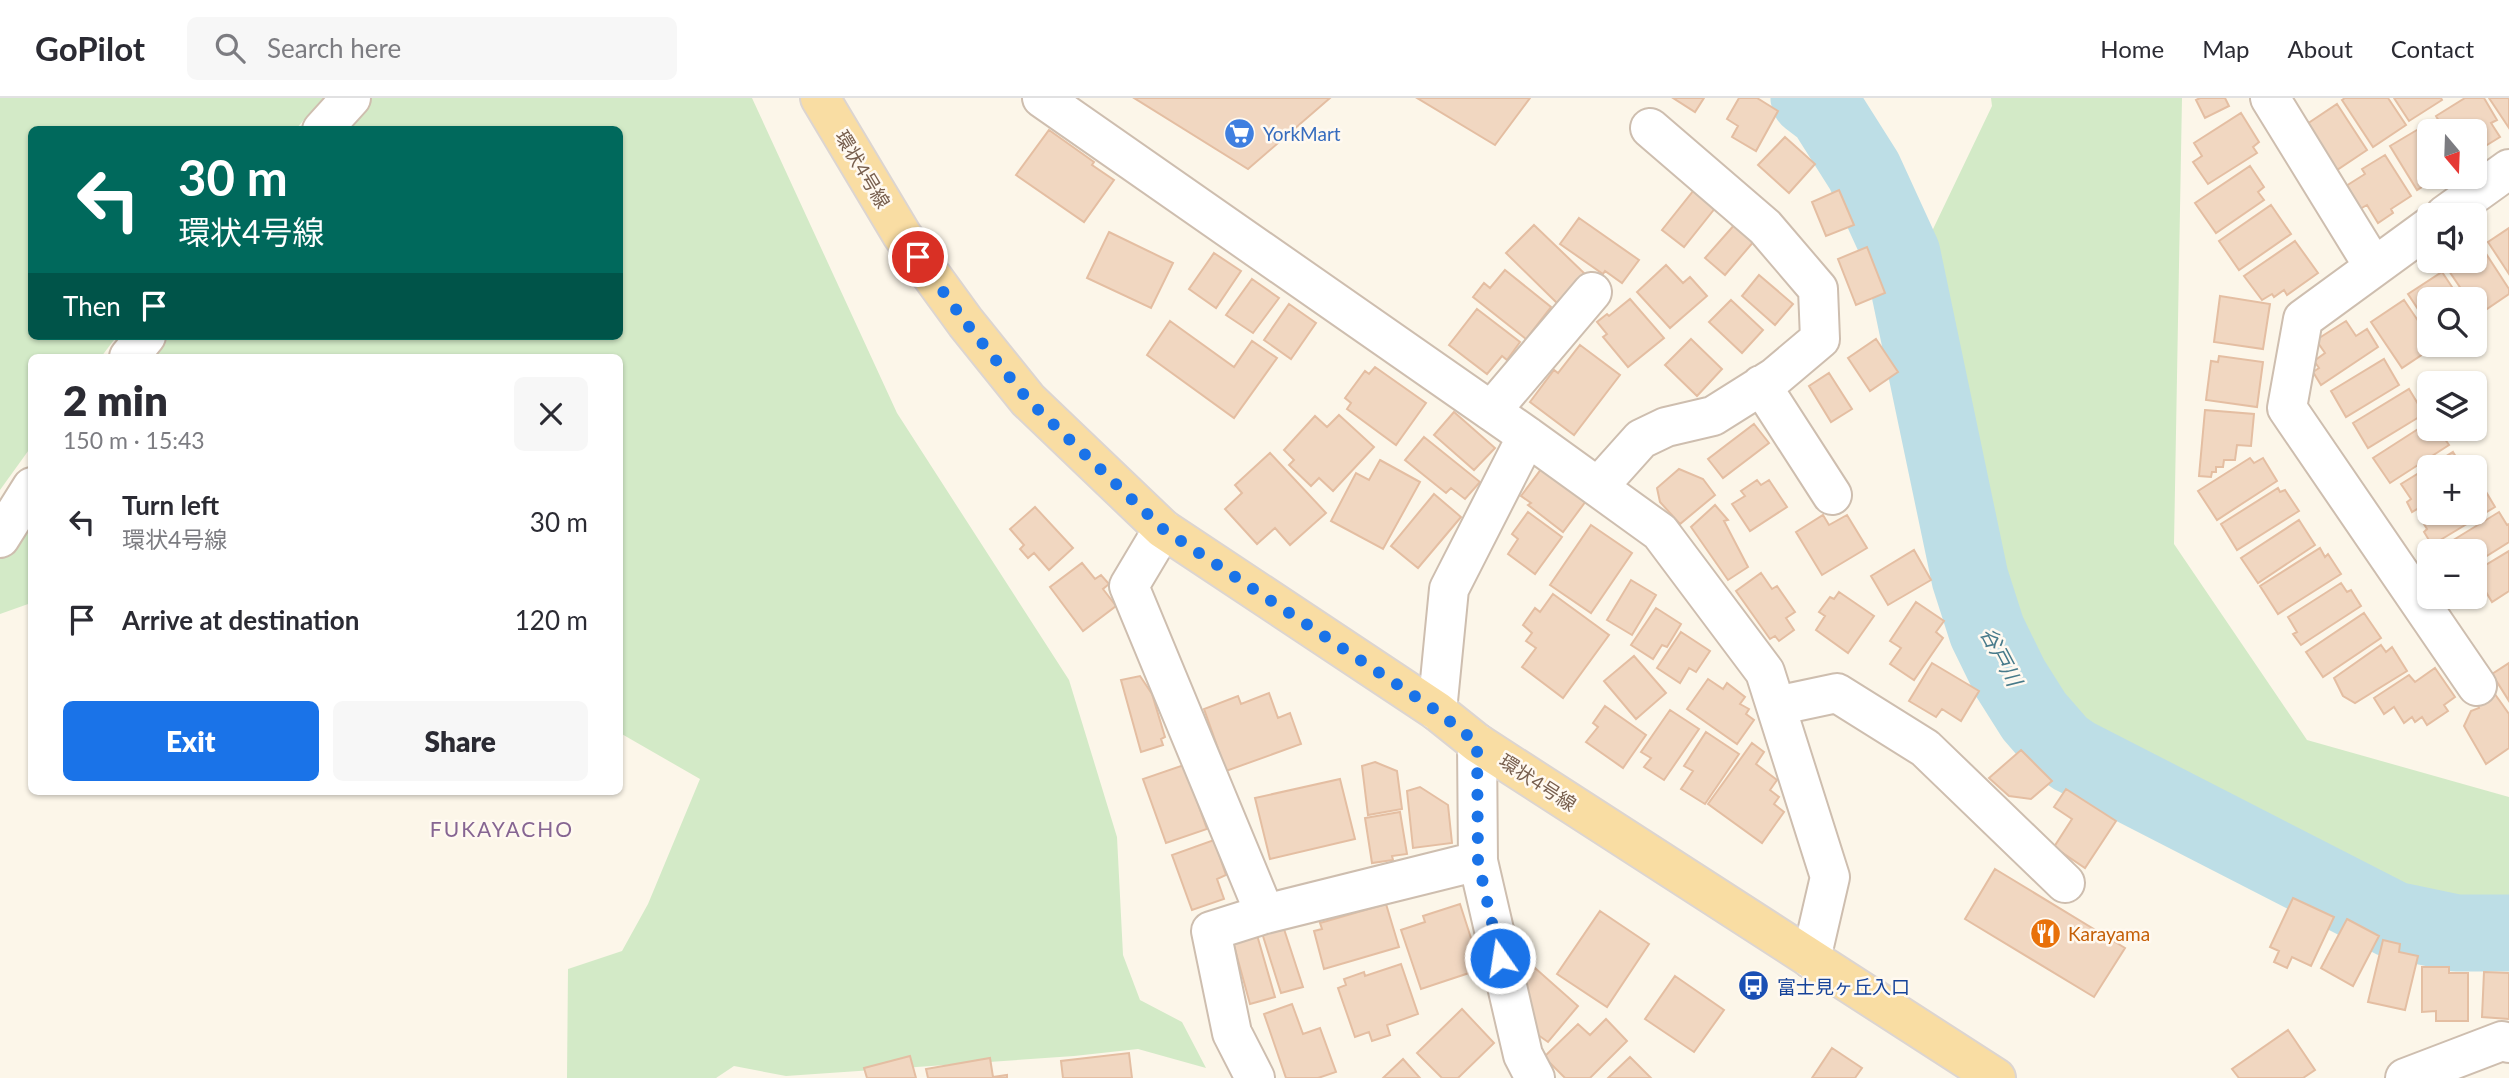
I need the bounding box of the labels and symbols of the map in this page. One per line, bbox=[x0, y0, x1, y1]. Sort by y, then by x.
supermarket icon: YorkMart bbox=[1223, 116, 1257, 150]
north arrow bbox=[2417, 119, 2487, 189]
place label: YorkMart bbox=[1263, 122, 1341, 145]
street label: 環状4号線 bbox=[831, 126, 895, 212]
pin bbox=[888, 227, 948, 287]
water label: 谷戸川 bbox=[1976, 622, 2029, 691]
street label: 環状4号線 bbox=[1495, 749, 1581, 815]
district label: FUKAYACHO bbox=[430, 816, 574, 841]
restaurant icon: Karayama bbox=[2028, 916, 2062, 950]
position arrow bbox=[1463, 921, 1537, 995]
place label: Karayama bbox=[2068, 922, 2150, 945]
bus stop icon: 富士見ヶ丘入口 bbox=[1737, 969, 1771, 1003]
place label: 富士見ヶ丘入口 bbox=[1777, 975, 1910, 998]

